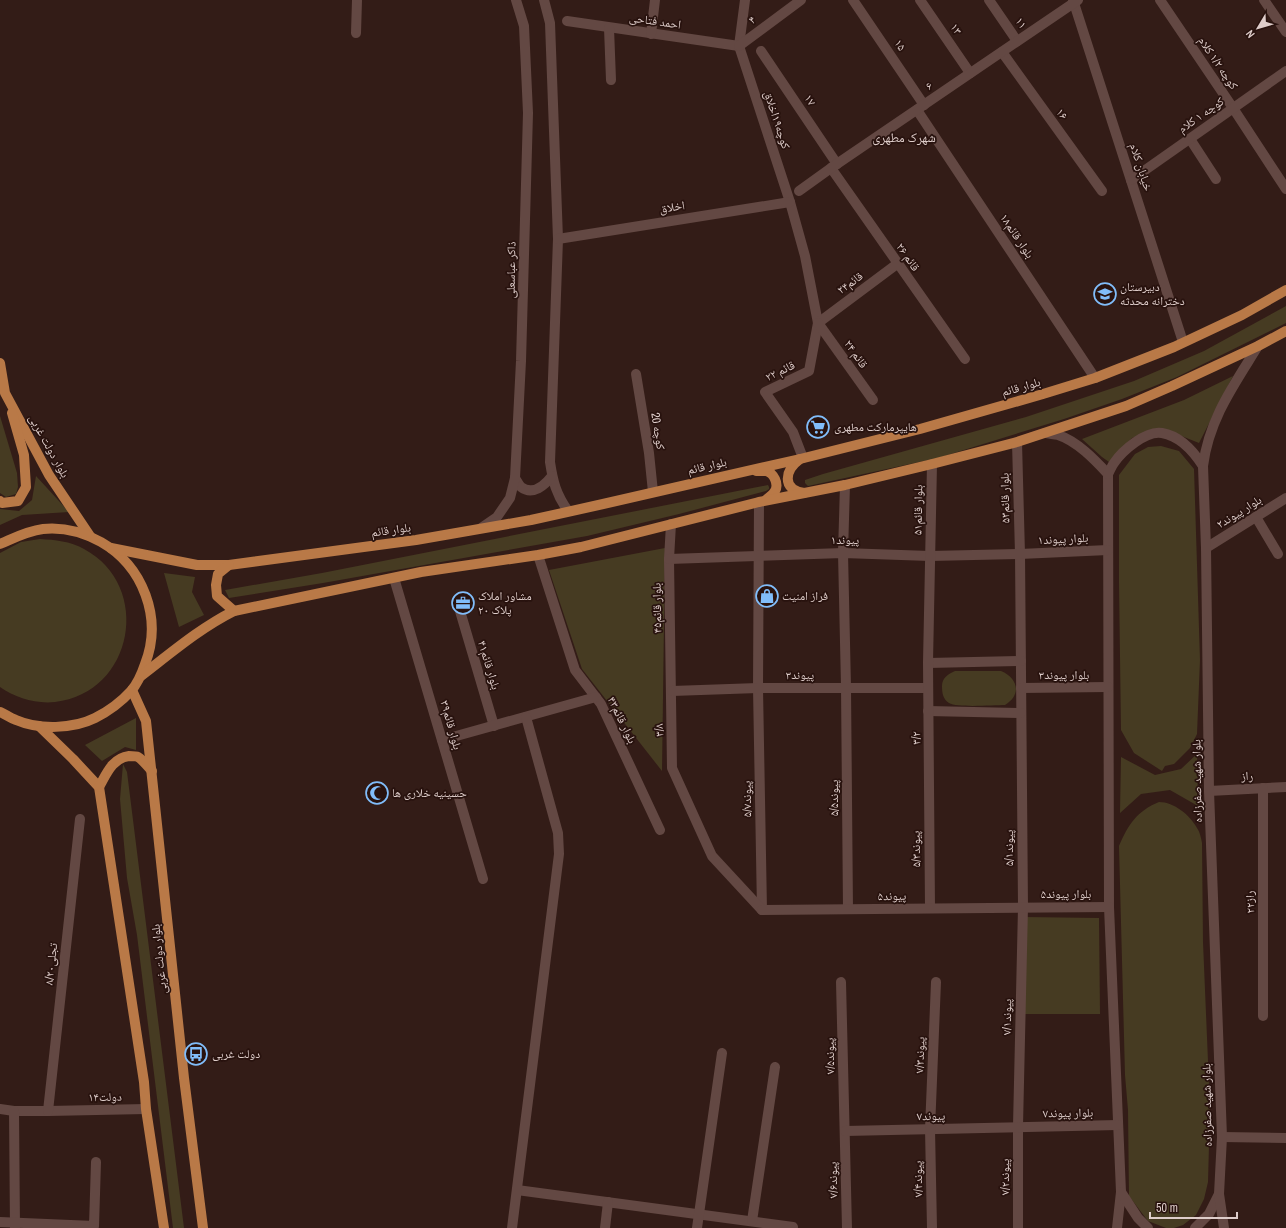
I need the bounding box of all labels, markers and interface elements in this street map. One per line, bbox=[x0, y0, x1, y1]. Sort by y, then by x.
north arrow bbox=[1238, 8, 1278, 48]
street label: احمد فتاحی bbox=[628, 9, 682, 33]
street label: ۴ bbox=[745, 12, 759, 28]
street label: ۱۱ bbox=[1011, 14, 1031, 32]
street label: ۱۳ bbox=[946, 20, 966, 38]
text: N bbox=[1243, 27, 1258, 41]
street label: کوچه ۱/۲ کلام bbox=[1194, 33, 1242, 93]
street label: ۱۵ bbox=[890, 36, 910, 54]
street label: ۶ bbox=[922, 78, 936, 94]
street label: کوچه۱۹اخلاق bbox=[760, 89, 794, 151]
street label: ۱۷ bbox=[800, 91, 820, 109]
street label: کوچه ۱ کلام bbox=[1175, 93, 1227, 137]
street label: ۱۶ bbox=[1052, 105, 1072, 123]
district label: شهرک مطهری bbox=[872, 129, 936, 146]
street label: خیابان کلام bbox=[1126, 141, 1156, 193]
street label: اخلاق bbox=[658, 197, 686, 217]
street label: بلوار قائم۱۸ bbox=[996, 211, 1038, 261]
street label: قائم ۲۶ bbox=[892, 240, 924, 274]
street label: ذاکر عباسعلی bbox=[503, 241, 519, 299]
street label: قائم۲۴ bbox=[834, 268, 866, 298]
place label: دبیرستان دخترانه محدثه bbox=[1120, 279, 1185, 309]
school or university icon: دبیرستان دخترانه محدثه bbox=[1092, 281, 1118, 307]
street label: ۲۴ قائم bbox=[840, 337, 872, 371]
street label: قائم ۲۲ bbox=[762, 357, 798, 385]
street label: بلوار قائم bbox=[1000, 374, 1042, 400]
street label: بلوار دولت غربی bbox=[25, 411, 73, 481]
street label: کوچه 20 bbox=[647, 411, 669, 451]
supermarket icon: هایپرمارکت مطهری bbox=[805, 414, 831, 440]
place label: هایپرمارکت مطهری bbox=[834, 419, 917, 435]
street label: بلوار قائم bbox=[686, 454, 728, 478]
street label: بلوار قائم۵۳ bbox=[997, 473, 1013, 523]
street label: بلوار قائم۵۱ bbox=[910, 485, 926, 535]
street label: بلوار پیوند۲ bbox=[1213, 492, 1265, 532]
street label: بلوار قائم bbox=[370, 519, 412, 541]
street label: بلوار پیوند۱ bbox=[1037, 530, 1089, 548]
street label: پیوند۱ bbox=[831, 532, 860, 548]
street label: بلوار قائم۴۵ bbox=[649, 583, 665, 633]
shop icon: فراز امنیت bbox=[754, 583, 780, 609]
place label: مشاور املاک پلاک ۲۰ bbox=[478, 588, 532, 618]
place label: فراز امنیت bbox=[782, 588, 828, 604]
office icon: مشاور املاک پلاک ۲۰ bbox=[450, 590, 476, 616]
street label: بلوار قائم۴۱ bbox=[474, 638, 504, 692]
street label: پیوند۳ bbox=[786, 667, 815, 683]
street label: بلوار پیوند۳ bbox=[1039, 667, 1089, 683]
street label: بلوار قائم۴۳ bbox=[604, 694, 640, 746]
street label: بلوار قائم۳۹ bbox=[436, 698, 466, 752]
street label: ۳/۸ bbox=[651, 723, 667, 737]
street label: ۳/۲ bbox=[908, 731, 924, 745]
street label: بلوار شهید صفرزاده bbox=[1188, 739, 1206, 823]
street label: راز bbox=[1240, 768, 1254, 784]
street label: پیوند۵/۵ bbox=[826, 779, 842, 816]
mosque icon: حسینیه خلاری ها bbox=[364, 780, 390, 806]
street label: پیوند۵/۷ bbox=[739, 780, 755, 817]
place label: حسینیه خلاری ها bbox=[392, 785, 467, 801]
street label: پیوند۵/۱ bbox=[1001, 829, 1017, 866]
street label: پیوند۵/۳ bbox=[908, 830, 924, 867]
street label: بلوار پیوند۵ bbox=[1041, 886, 1091, 902]
street label: پیوند۵ bbox=[878, 888, 907, 904]
street label: راز۲۲ bbox=[1242, 890, 1258, 913]
street label: بلوار دولت غربی bbox=[147, 923, 171, 995]
street label: تجلی۸/۲۰ bbox=[41, 942, 61, 986]
street label: پیوند۷/۱ bbox=[999, 998, 1015, 1035]
street label: پیوند۷/۳ bbox=[911, 1036, 929, 1074]
street label: پیوند۷/۵ bbox=[822, 1037, 838, 1074]
bus stop icon: دولت غربی bbox=[183, 1041, 209, 1067]
place label: دولت غربی bbox=[212, 1046, 260, 1062]
street label: بلوار شهید صفرزاده bbox=[1198, 1063, 1216, 1147]
street label: ۱۴دولت bbox=[88, 1089, 122, 1105]
street label: بلوار پیوند۷ bbox=[1043, 1105, 1093, 1121]
street label: پیوند۷ bbox=[917, 1108, 946, 1124]
street label: پیوند۷/۲ bbox=[997, 1158, 1013, 1195]
street label: پیوند۷/۴ bbox=[910, 1160, 926, 1197]
street label: پیوند۷/۶ bbox=[825, 1161, 841, 1198]
scale bar bbox=[1150, 1194, 1237, 1220]
text: 50 m bbox=[1156, 1200, 1178, 1216]

